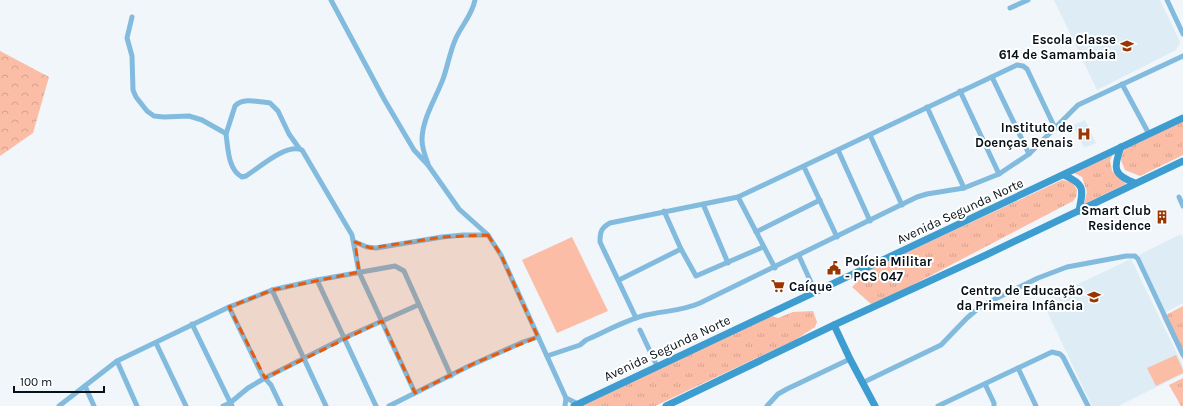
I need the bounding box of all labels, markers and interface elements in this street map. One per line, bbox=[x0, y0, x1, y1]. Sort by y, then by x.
place label: Escola Classe 614 de Samambaia bbox=[999, 32, 1116, 62]
school or university icon: Escola Classe 614 de Samambaia bbox=[1119, 38, 1135, 54]
place label: Instituto de Doenças Renais bbox=[975, 120, 1073, 150]
hospital icon: Instituto de Doenças Renais bbox=[1076, 126, 1092, 142]
street label: Avenida Segunda Norte bbox=[894, 175, 1026, 247]
place label: Smart Club Residence bbox=[1081, 203, 1151, 233]
building icon: Smart Club Residence bbox=[1154, 209, 1170, 225]
place label: Polícia Militar - PCS 047 bbox=[845, 254, 933, 284]
public building icon: Polícia Militar - PCS 047 bbox=[826, 260, 842, 276]
supermarket icon: Caíque bbox=[770, 278, 786, 294]
place label: Caíque bbox=[789, 279, 832, 295]
place label: Centro de Educação da Primeira Infância bbox=[956, 283, 1083, 313]
school or university icon: Centro de Educação da Primeira Infância bbox=[1086, 289, 1102, 305]
street label: Avenida Segunda Norte bbox=[601, 312, 733, 384]
scale bar bbox=[14, 368, 104, 394]
text: 100 m bbox=[20, 375, 52, 389]

